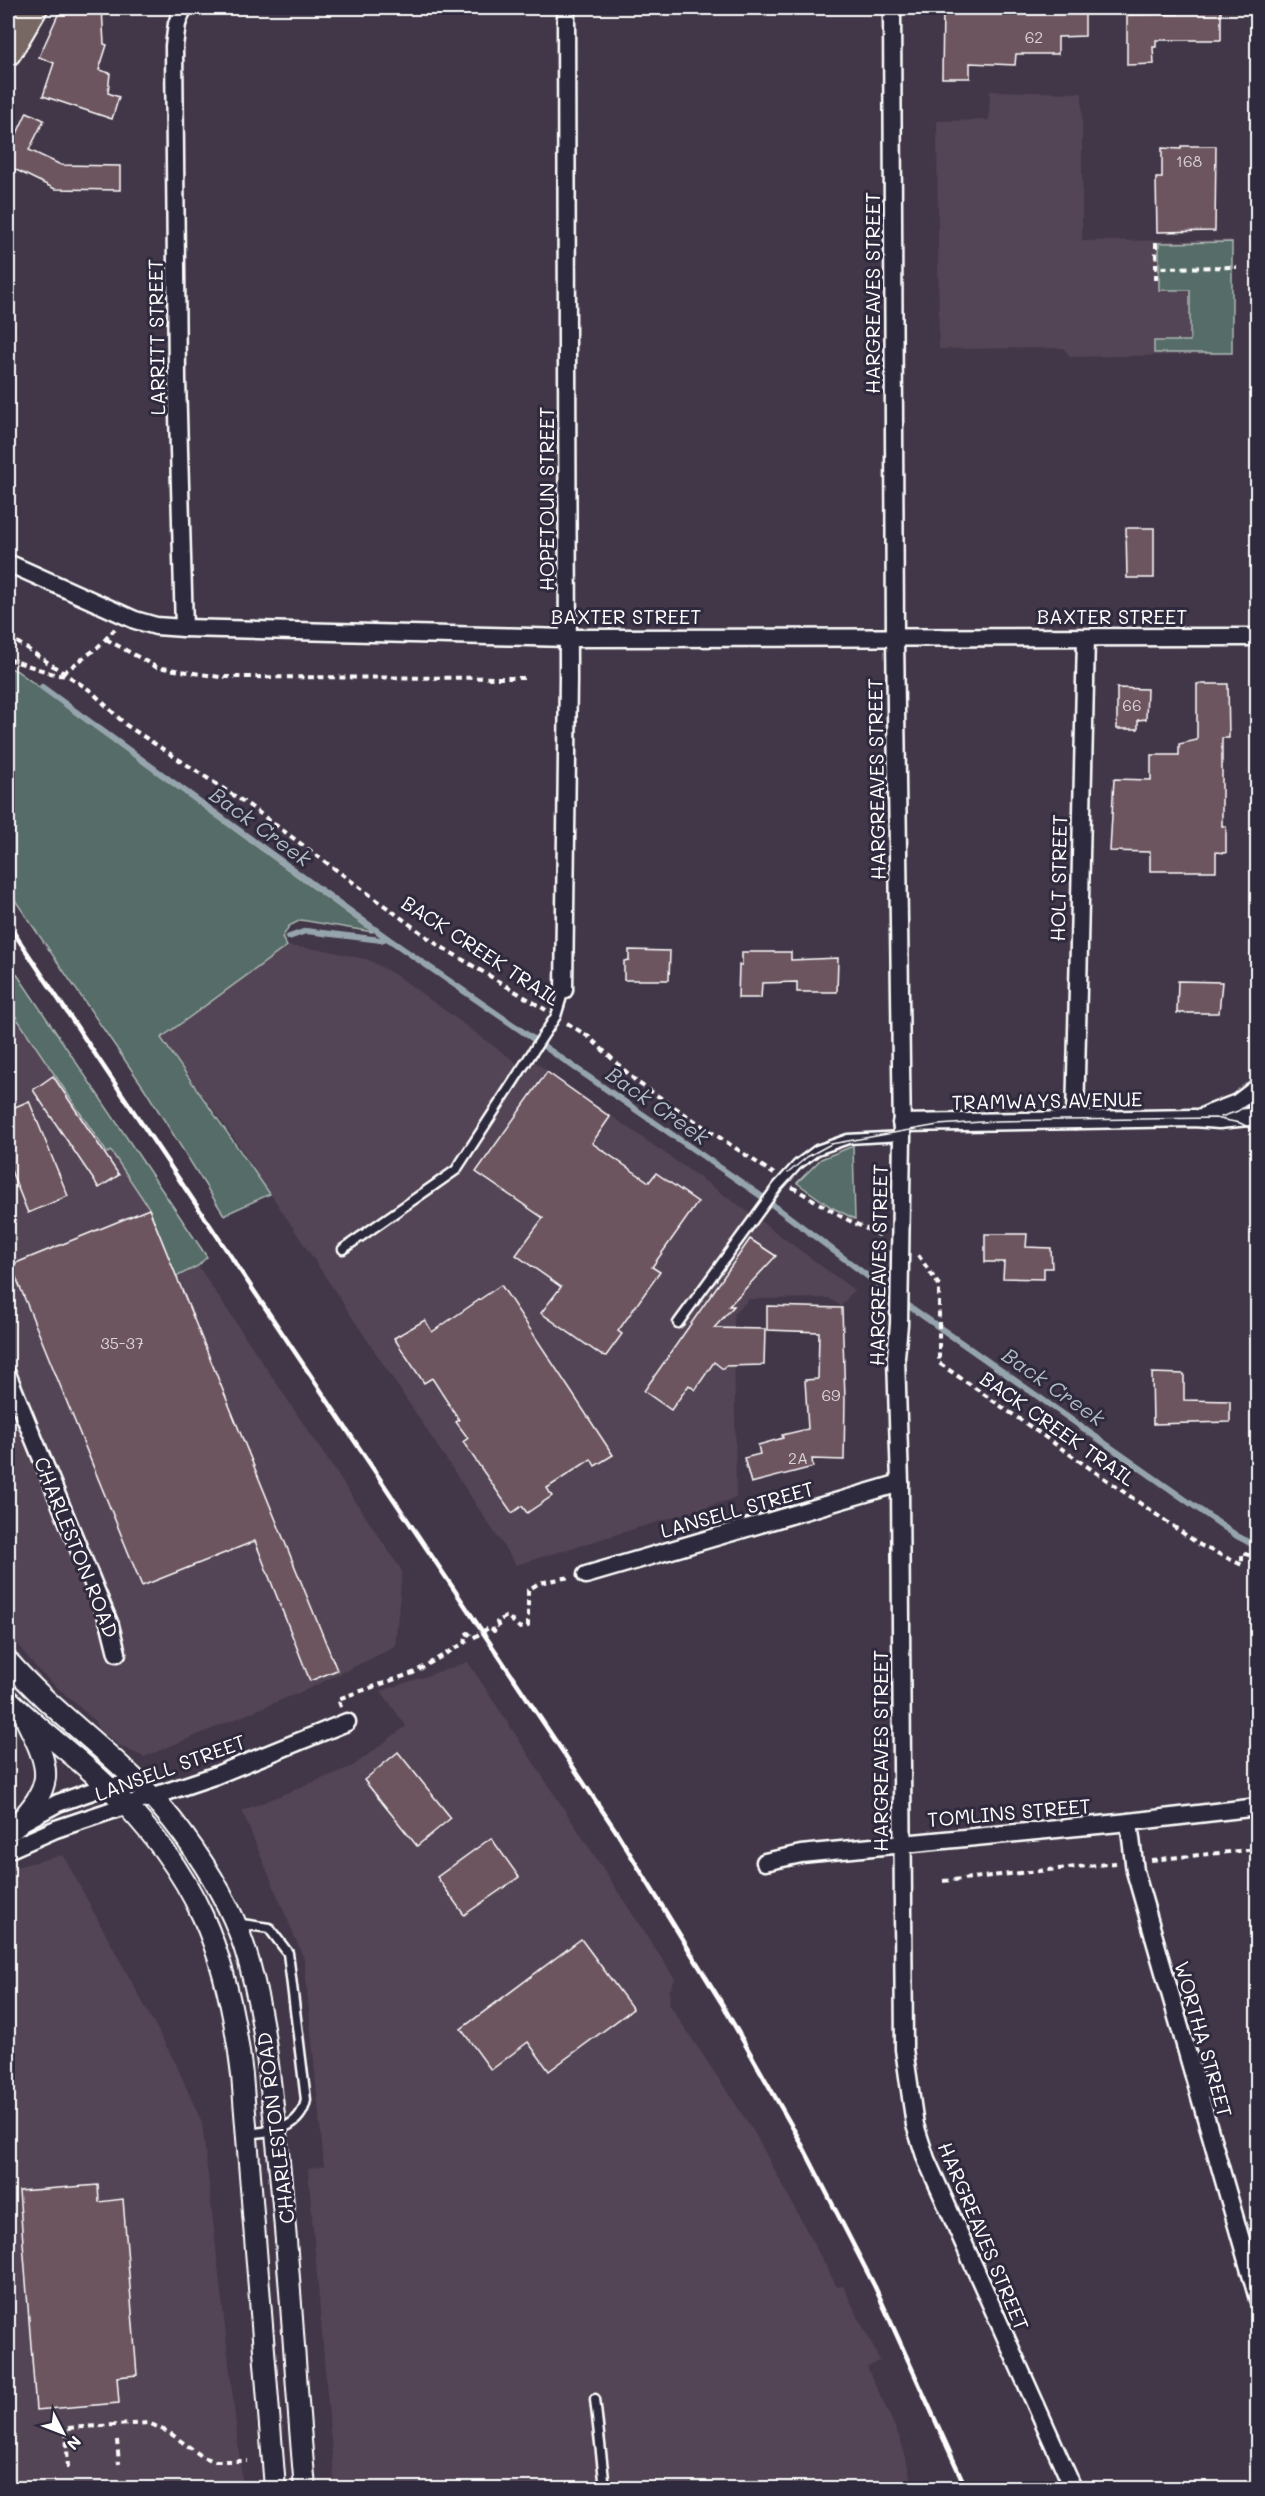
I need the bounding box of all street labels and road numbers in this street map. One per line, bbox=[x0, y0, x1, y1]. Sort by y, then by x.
street label: HARGREAVES STREET bbox=[859, 192, 885, 394]
street label: LARRITT STREET bbox=[142, 258, 170, 416]
street label: HOPETOUN STREET bbox=[533, 407, 559, 591]
street label: BAXTER STREET bbox=[551, 603, 701, 629]
street label: BAXTER STREET bbox=[1037, 603, 1187, 629]
street label: HARGREAVES STREET bbox=[861, 678, 891, 880]
street label: HOLT STREET bbox=[1044, 814, 1072, 942]
street label: BACK CREEK TRAIL bbox=[397, 889, 565, 1011]
street label: TRAMWAYS AVENUE bbox=[951, 1085, 1143, 1115]
street label: HARGREAVES STREET bbox=[863, 1164, 893, 1366]
street label: BACK CREEK TRAIL bbox=[975, 1365, 1141, 1492]
street label: CHARLESTON ROAD bbox=[29, 1453, 125, 1641]
street label: LANSELL STREET bbox=[657, 1475, 817, 1543]
street label: HARGREAVES STREET bbox=[867, 1650, 893, 1852]
street label: LANSELL STREET bbox=[91, 1728, 249, 1806]
street label: TOMLINS STREET bbox=[926, 1792, 1092, 1832]
street label: WORTHA STREET bbox=[1169, 1958, 1239, 2120]
street label: CHARLESTON ROAD bbox=[250, 2031, 300, 2225]
street label: HARGREAVES STREET bbox=[933, 2138, 1035, 2334]

